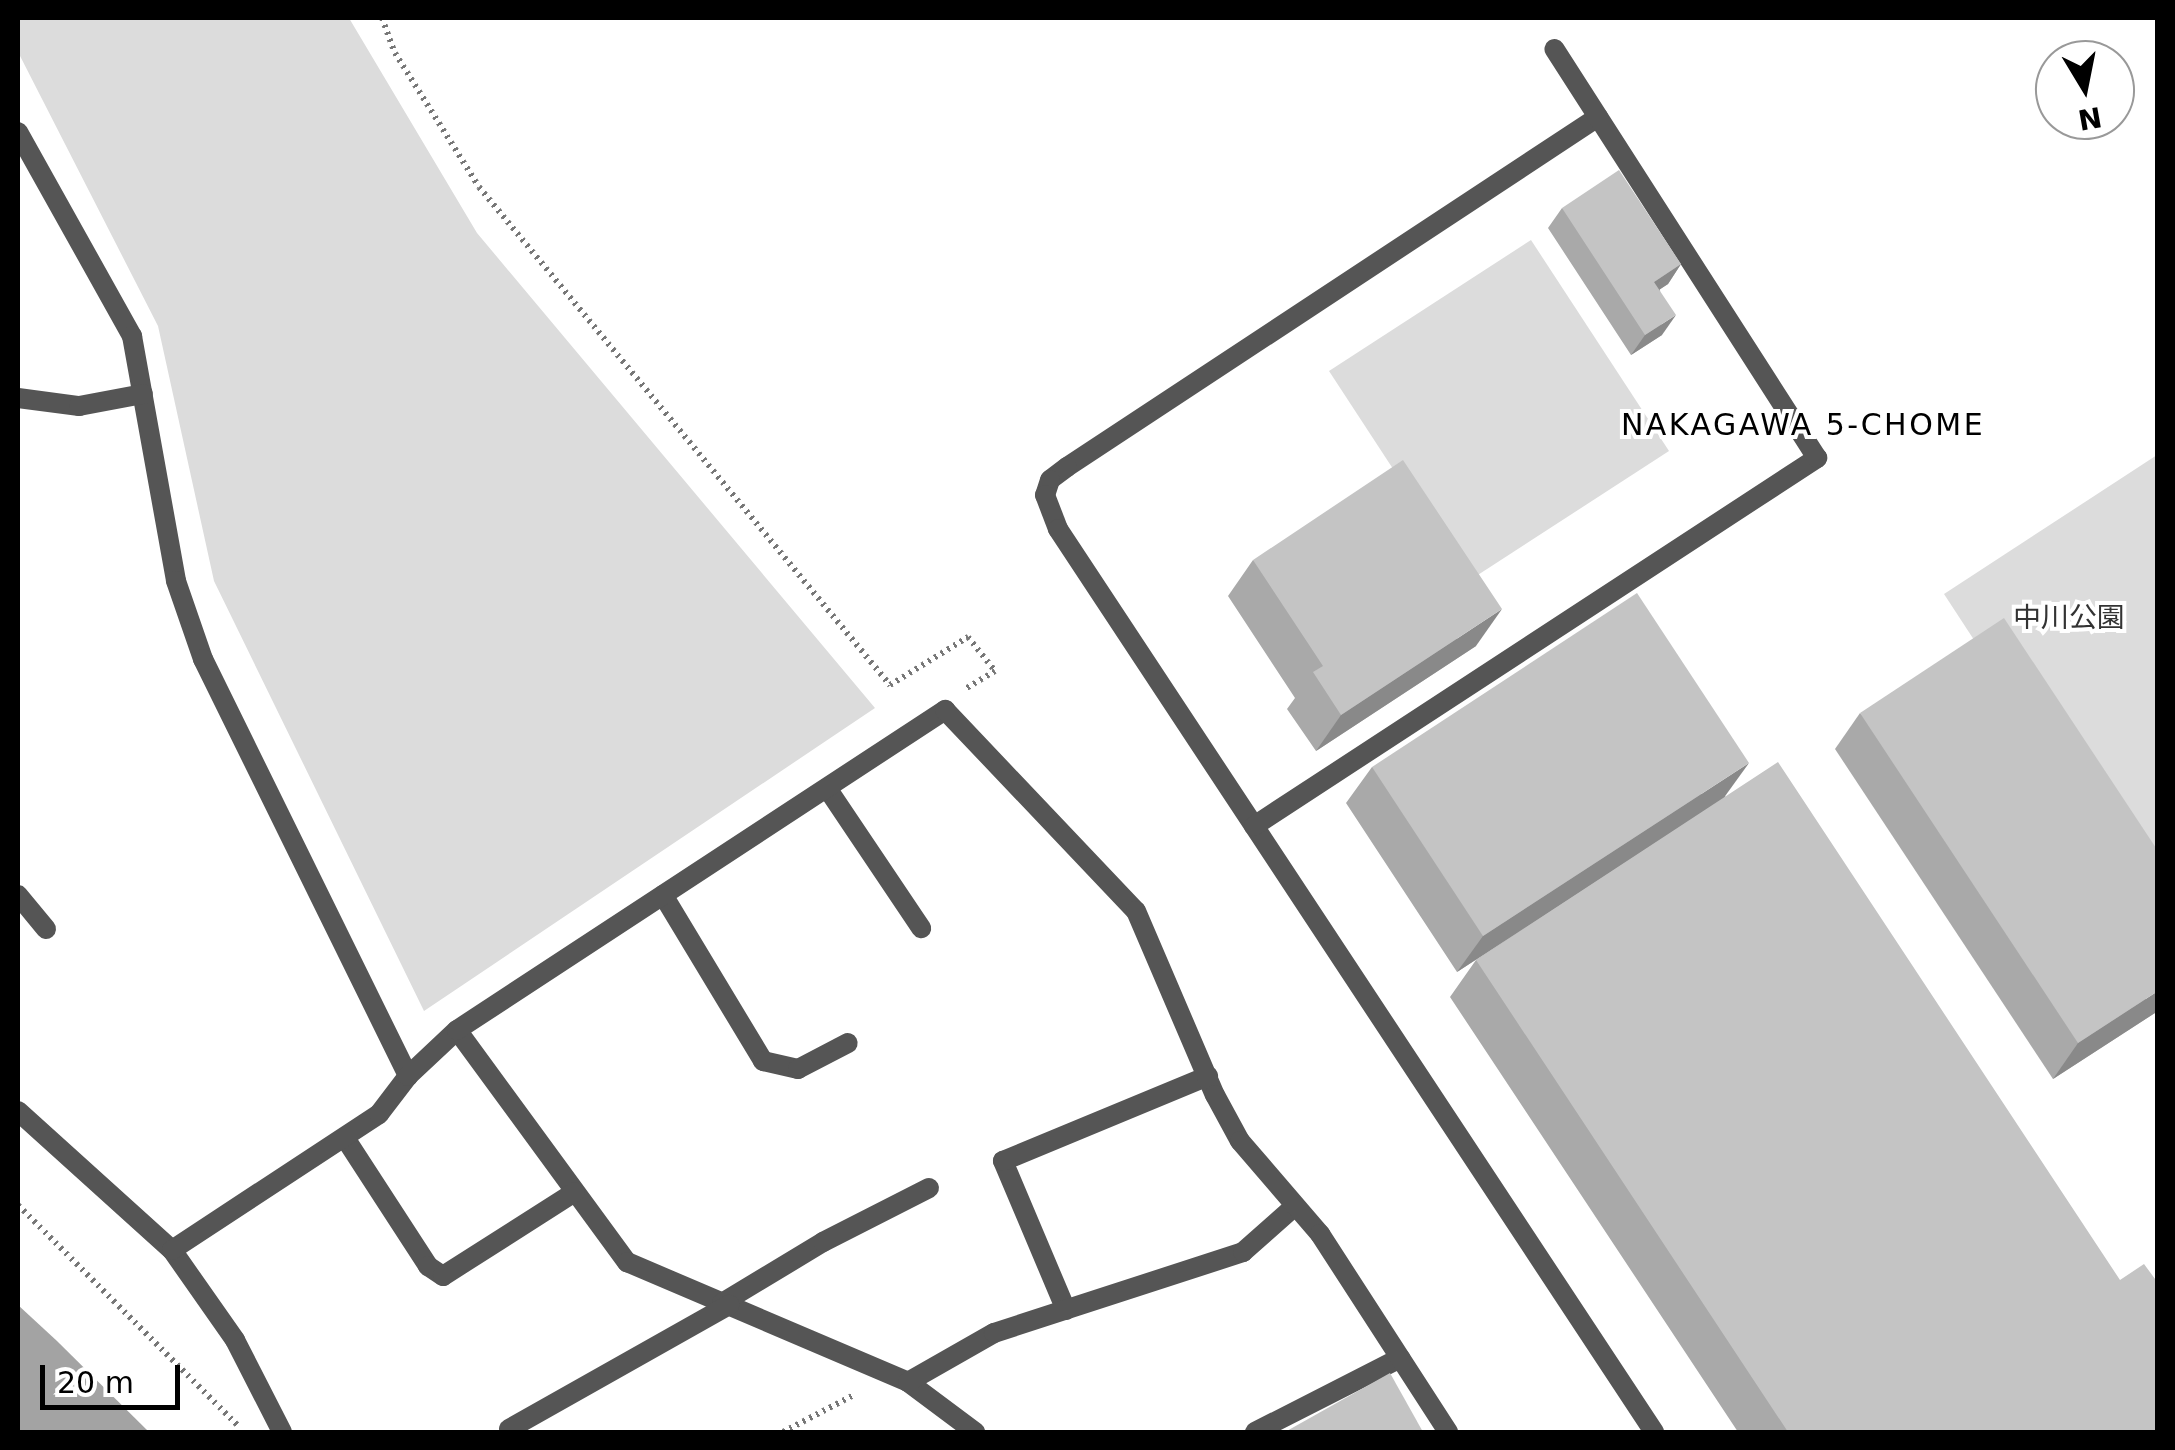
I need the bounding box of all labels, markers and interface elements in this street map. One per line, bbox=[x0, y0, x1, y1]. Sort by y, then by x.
north arrow bbox=[2035, 40, 2135, 140]
text: N bbox=[2076, 100, 2104, 136]
district label: NAKAGAWA 5-CHOME bbox=[1621, 407, 1985, 443]
park label: 中川公園 bbox=[2013, 601, 2125, 635]
scale bar bbox=[45, 1345, 185, 1407]
text: 20 m bbox=[57, 1365, 134, 1400]

